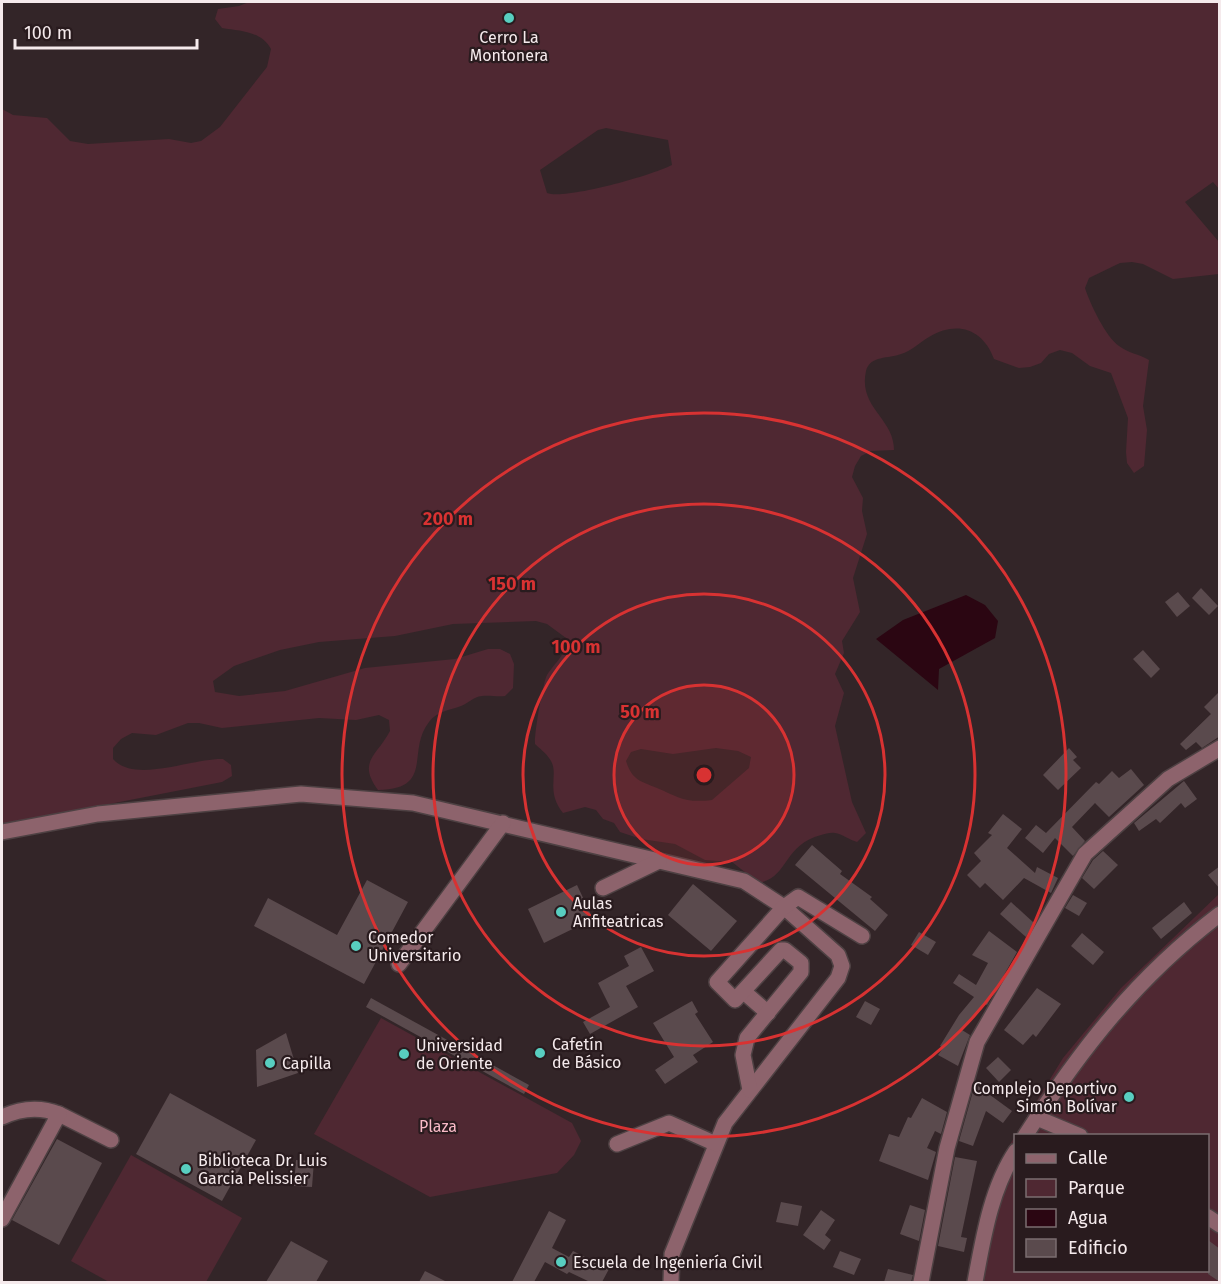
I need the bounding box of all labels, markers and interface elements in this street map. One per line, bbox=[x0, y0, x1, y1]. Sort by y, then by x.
marker: Cerro La Montonera bbox=[502, 11, 516, 25]
scale bar bbox=[15, 12, 196, 50]
text: 100 m bbox=[24, 22, 72, 44]
place label: Cerro La Montonera bbox=[470, 28, 548, 65]
text: 200 m bbox=[423, 508, 473, 530]
text: 150 m bbox=[488, 573, 536, 595]
text: 100 m bbox=[552, 636, 600, 658]
text: 50 m bbox=[620, 701, 660, 723]
centre of rings bbox=[694, 765, 714, 785]
place label: Aulas Anfiteatricas bbox=[573, 894, 664, 931]
marker: Aulas Anfiteatricas bbox=[554, 905, 568, 919]
place label: Comedor Universitario bbox=[368, 928, 461, 965]
marker: Comedor Universitario bbox=[349, 939, 363, 953]
place label: Cafetín de Básico bbox=[552, 1035, 621, 1072]
place label: Universidad de Oriente bbox=[416, 1036, 503, 1073]
marker: Cafetín de Básico bbox=[533, 1046, 547, 1060]
marker: Universidad de Oriente bbox=[397, 1047, 411, 1061]
place label: Capilla bbox=[282, 1054, 332, 1073]
marker: Capilla bbox=[263, 1056, 277, 1070]
place label: Complejo Deportivo Simón Bolívar bbox=[973, 1079, 1118, 1116]
marker: Complejo Deportivo Simón Bolívar bbox=[1122, 1090, 1136, 1104]
park label: Plaza bbox=[419, 1117, 457, 1136]
legend bbox=[1014, 1134, 1209, 1272]
text: Calle bbox=[1068, 1147, 1108, 1169]
place label: Biblioteca Dr. Luis Garcia Pelissier bbox=[198, 1151, 327, 1188]
marker: Biblioteca Dr. Luis Garcia Pelissier bbox=[179, 1162, 193, 1176]
text: Parque bbox=[1068, 1177, 1125, 1199]
text: Agua bbox=[1068, 1207, 1108, 1229]
text: Edificio bbox=[1068, 1237, 1128, 1259]
place label: Escuela de Ingeniería Civil bbox=[573, 1253, 763, 1272]
marker: Escuela de Ingeniería Civil bbox=[554, 1255, 568, 1269]

